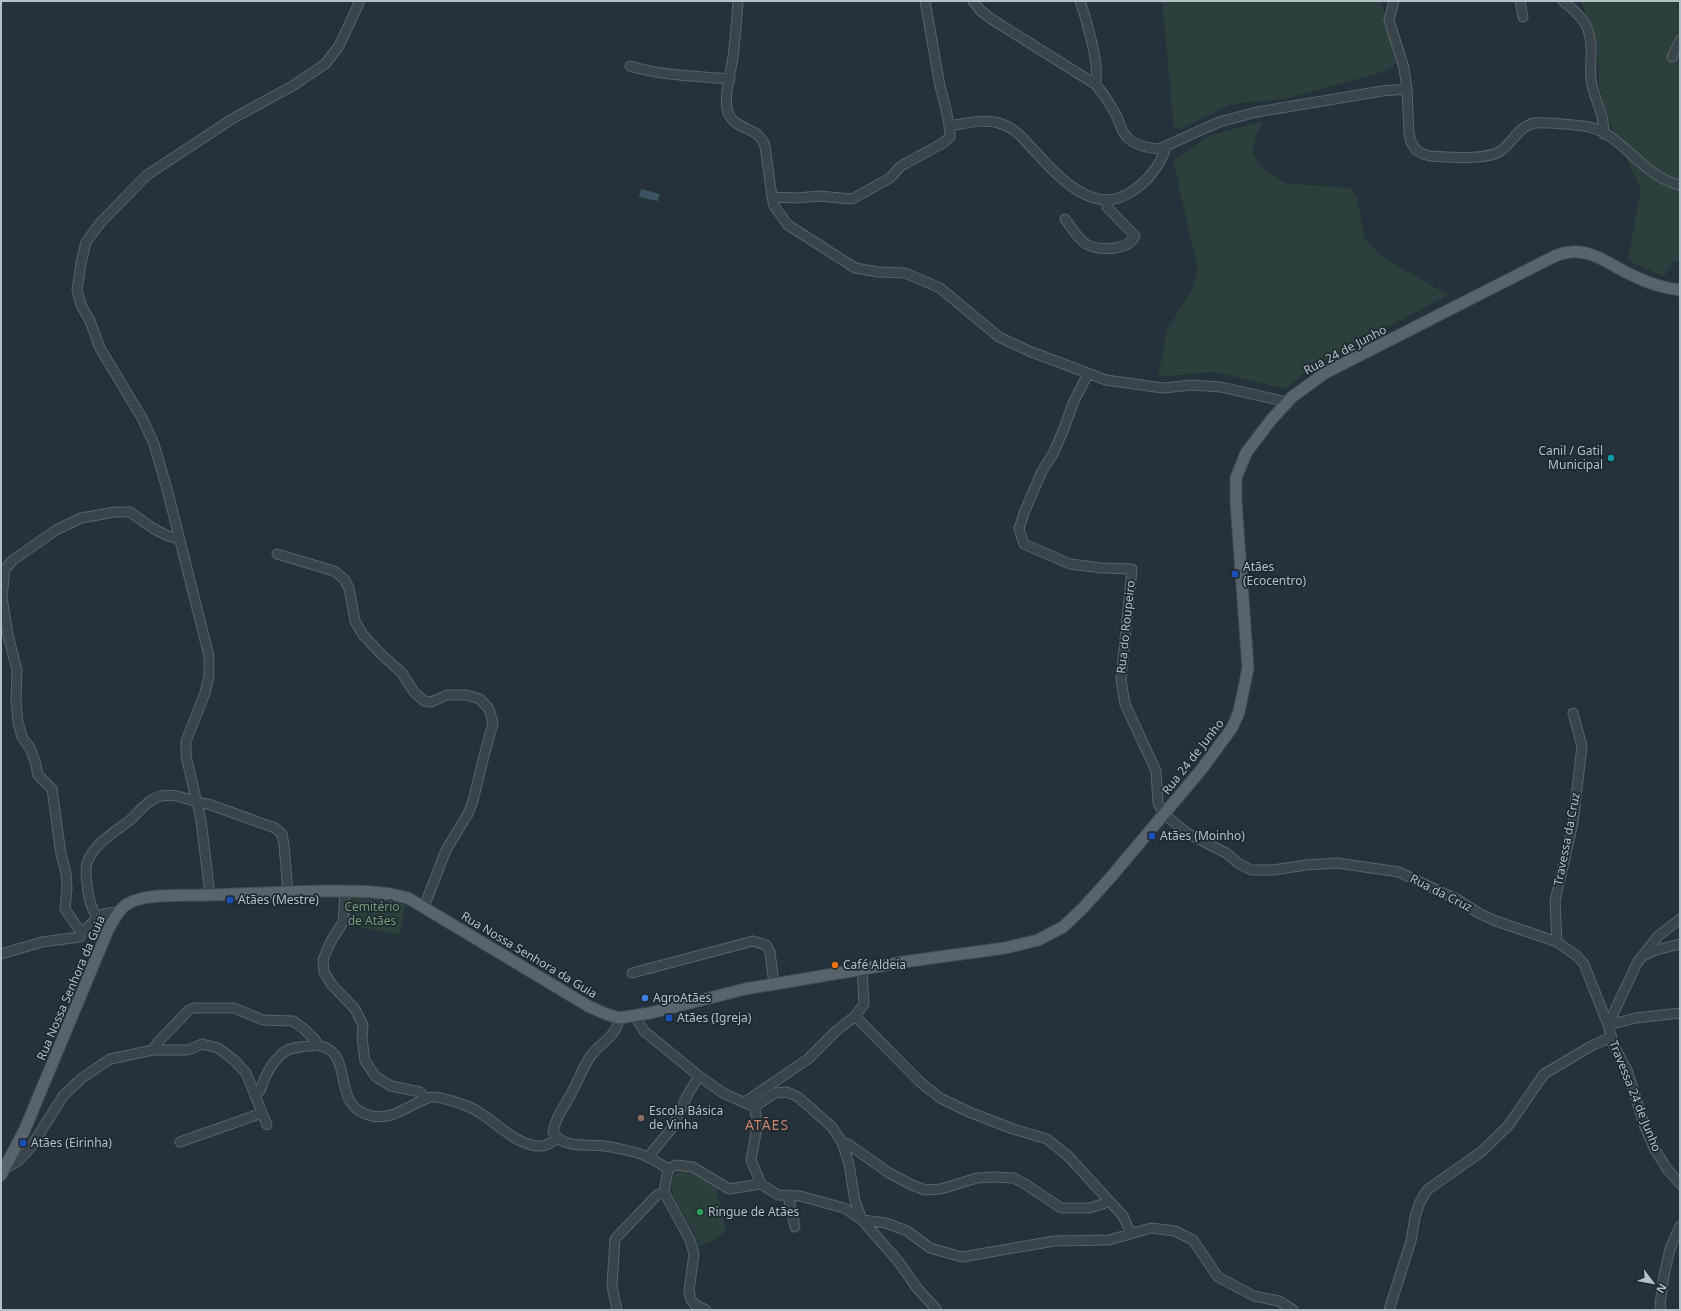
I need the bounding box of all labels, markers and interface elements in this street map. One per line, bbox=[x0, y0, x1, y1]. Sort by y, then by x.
street label: Rua 24 de Junho bbox=[1300, 321, 1389, 379]
place label: Canil / Gatil Municipal bbox=[1538, 442, 1603, 473]
marker: Canil / Gatil Municipal bbox=[1606, 453, 1616, 463]
place label: Atães (Ecocentro) bbox=[1243, 558, 1307, 589]
marker: Atães (Ecocentro) bbox=[1230, 569, 1240, 579]
street label: Rua do Roupeiro bbox=[1112, 579, 1139, 675]
street label: Rua 24 de Junho bbox=[1158, 715, 1228, 798]
street label: Travessa da Cruz bbox=[1549, 791, 1584, 887]
place label: Atães (Moinho) bbox=[1160, 827, 1245, 844]
marker: Atães (Moinho) bbox=[1147, 831, 1157, 841]
street label: Rua da Cruz bbox=[1407, 870, 1476, 916]
place label: Atães (Mestre) bbox=[238, 891, 319, 908]
marker: Atães (Mestre) bbox=[225, 895, 235, 905]
park label: Cemitério de Atães bbox=[344, 898, 400, 929]
street label: Rua Nossa Senhora da Guia bbox=[458, 907, 600, 1002]
street label: Rua Nossa Senhora da Guia bbox=[32, 913, 109, 1063]
place label: Café Aldeia bbox=[843, 956, 906, 973]
marker: Café Aldeia bbox=[830, 960, 840, 970]
place label: AgroAtães bbox=[653, 989, 712, 1006]
marker: AgroAtães bbox=[640, 993, 650, 1003]
place label: Atães (Igreja) bbox=[677, 1009, 752, 1026]
marker: Atães (Igreja) bbox=[664, 1013, 674, 1023]
street label: Travessa 24 de Junho bbox=[1605, 1038, 1666, 1154]
place label: Escola Básica de Vinha bbox=[649, 1102, 723, 1133]
marker: Escola Básica de Vinha bbox=[636, 1113, 646, 1123]
district label: ATÃES bbox=[745, 1115, 789, 1134]
place label: Atães (Eirinha) bbox=[31, 1134, 112, 1151]
marker: Atães (Eirinha) bbox=[18, 1138, 28, 1148]
place label: Ringue de Atães bbox=[708, 1203, 799, 1220]
marker: Ringue de Atães bbox=[695, 1207, 705, 1217]
north arrow bbox=[1633, 1263, 1673, 1303]
text: N bbox=[1653, 1281, 1671, 1296]

